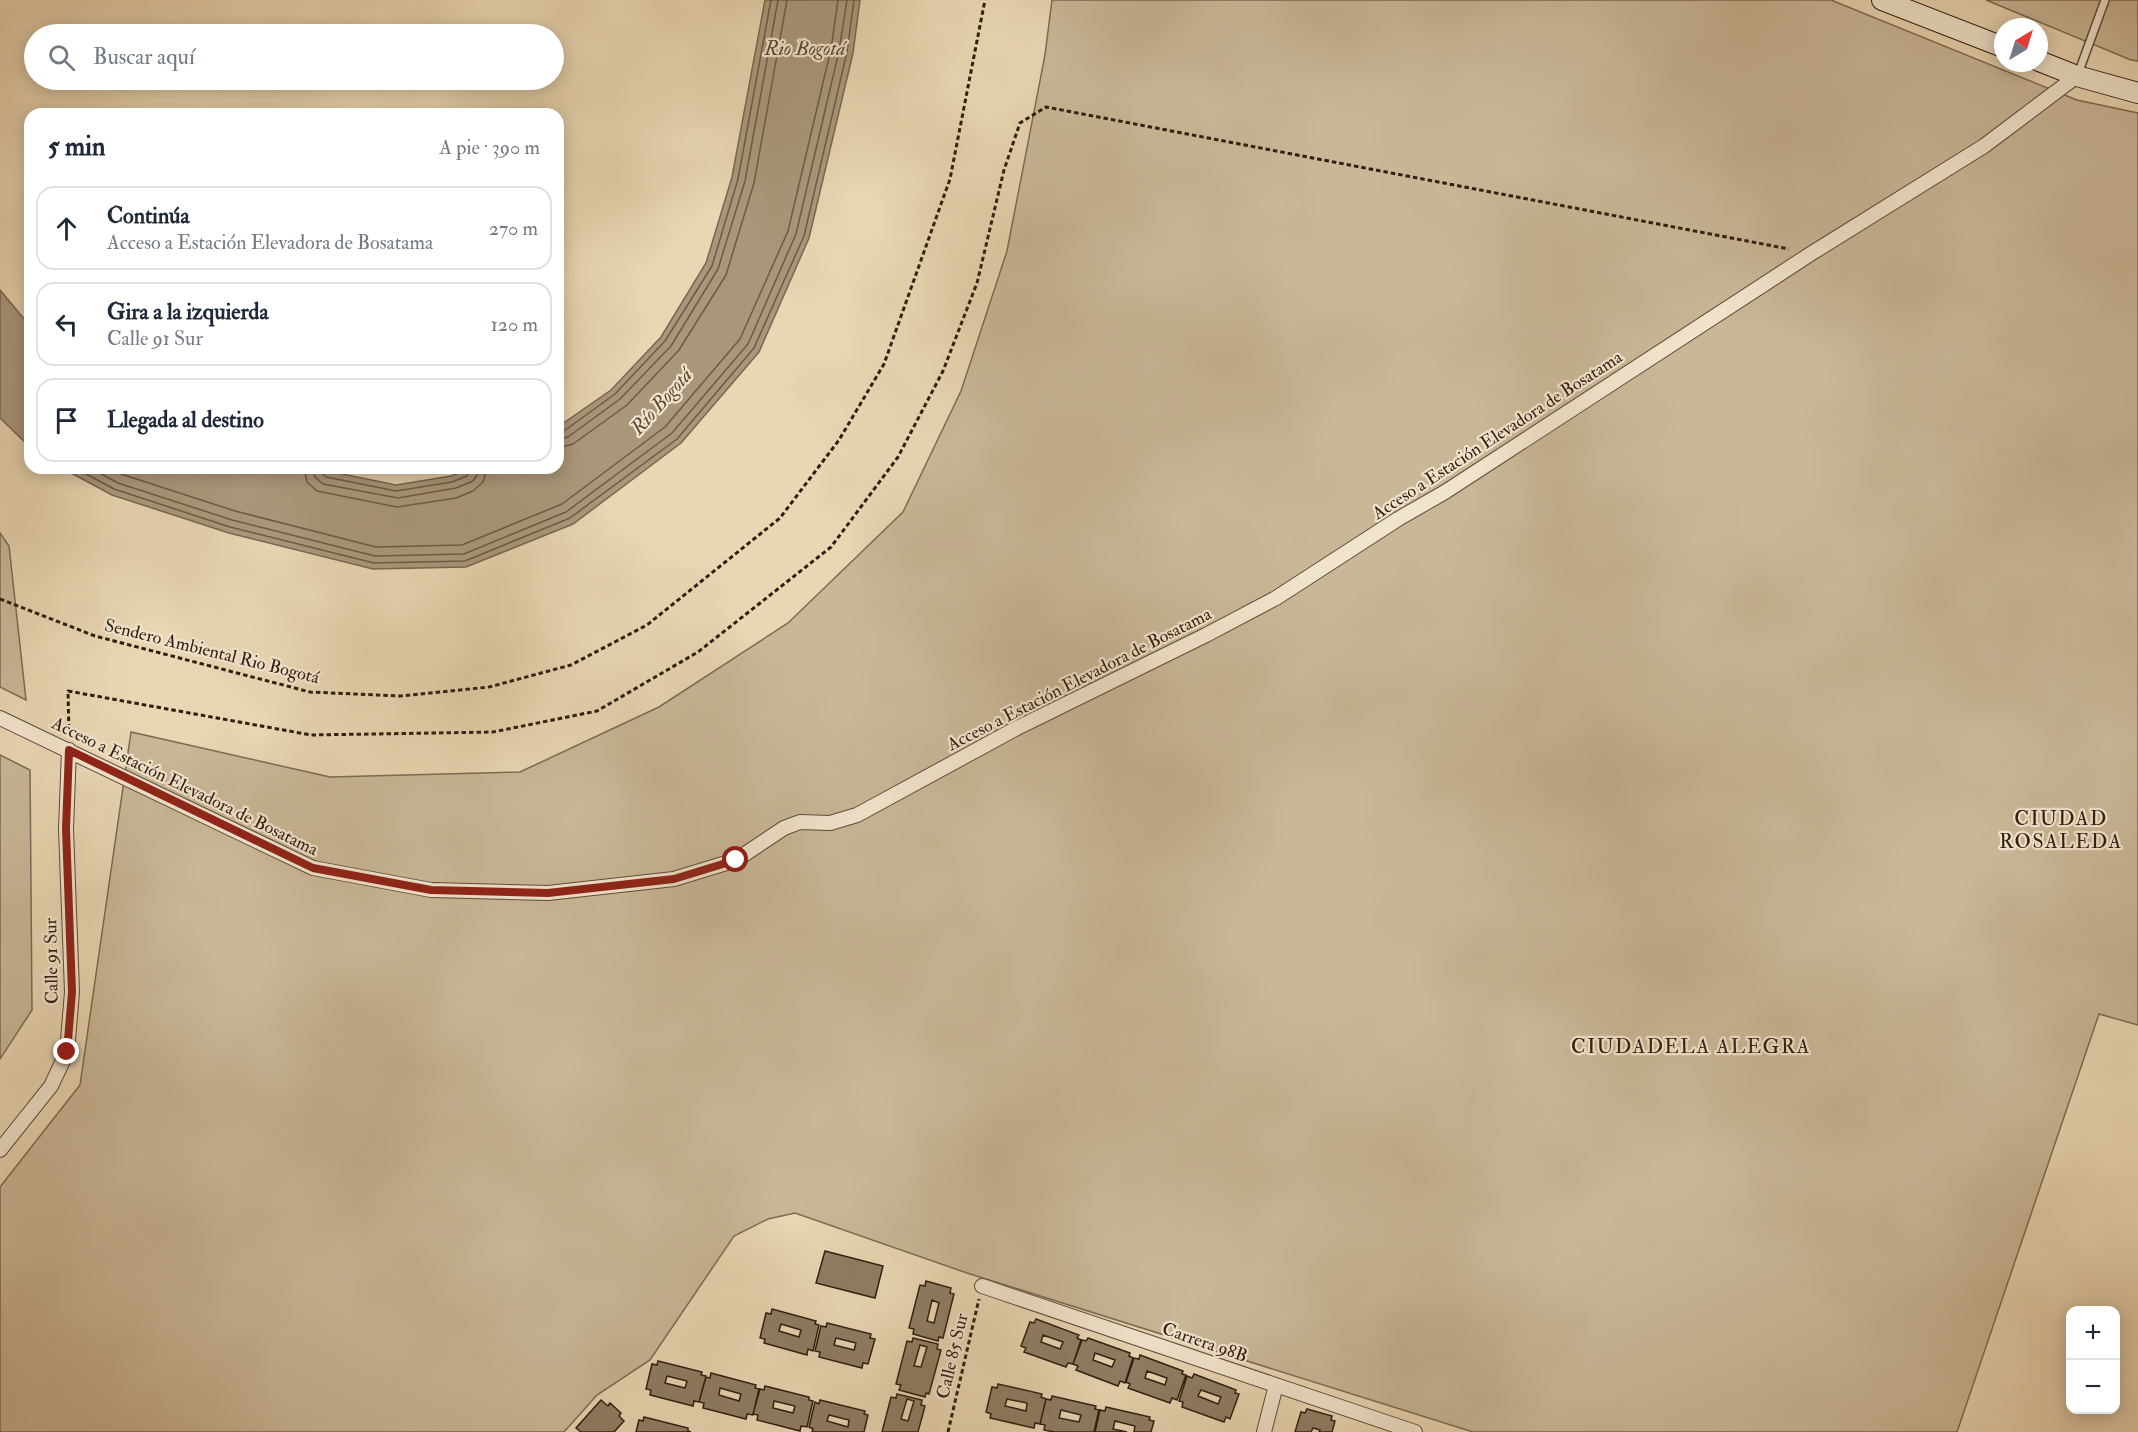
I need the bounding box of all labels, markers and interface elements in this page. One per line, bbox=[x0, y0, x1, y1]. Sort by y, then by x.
north arrow bbox=[1994, 18, 2048, 72]
search box bbox=[24, 24, 564, 90]
water label: Rio Bogotá bbox=[764, 36, 847, 61]
icon: search bbox=[45, 41, 78, 74]
text: Buscar aquí bbox=[93, 43, 195, 71]
text: 5 min bbox=[48, 131, 105, 163]
text: A pie · 390 m bbox=[439, 135, 540, 160]
text: Continúa bbox=[107, 202, 190, 230]
icon: ahead bbox=[50, 212, 83, 245]
text: 270 m bbox=[489, 216, 538, 241]
text: Acceso a Estación Elevadora de Bosatama bbox=[107, 230, 433, 255]
text: Gira a la izquierda bbox=[107, 298, 268, 326]
icon: left bbox=[50, 308, 83, 341]
text: 120 m bbox=[491, 312, 538, 337]
text: Calle 91 Sur bbox=[107, 326, 203, 351]
street label: Acceso a Estación Elevadora de Bosatama bbox=[1367, 345, 1627, 526]
water label: Río Bogotá bbox=[624, 362, 699, 440]
icon: arrive bbox=[50, 404, 83, 437]
text: Llegada al destino bbox=[107, 406, 264, 434]
street label: Acceso a Estación Elevadora de Bosatama bbox=[942, 602, 1216, 757]
street label: Sendero Ambiental Rio Bogotá bbox=[102, 614, 322, 689]
street label: Acceso a Estación Elevadora de Bosatama bbox=[47, 711, 322, 861]
district label: CIUDAD ROSALEDA bbox=[1999, 806, 2123, 854]
route start bbox=[722, 846, 748, 872]
street label: Calle 91 Sur bbox=[39, 917, 64, 1004]
district label: CIUDADELA ALEGRA bbox=[1571, 1034, 1811, 1059]
route end bbox=[53, 1038, 79, 1064]
map controls bbox=[2066, 1306, 2120, 1414]
button: + bbox=[2066, 1306, 2120, 1360]
street label: Calle 85 Sur bbox=[931, 1311, 974, 1401]
street label: Carrera 98B bbox=[1159, 1317, 1251, 1368]
button: − bbox=[2066, 1360, 2120, 1414]

